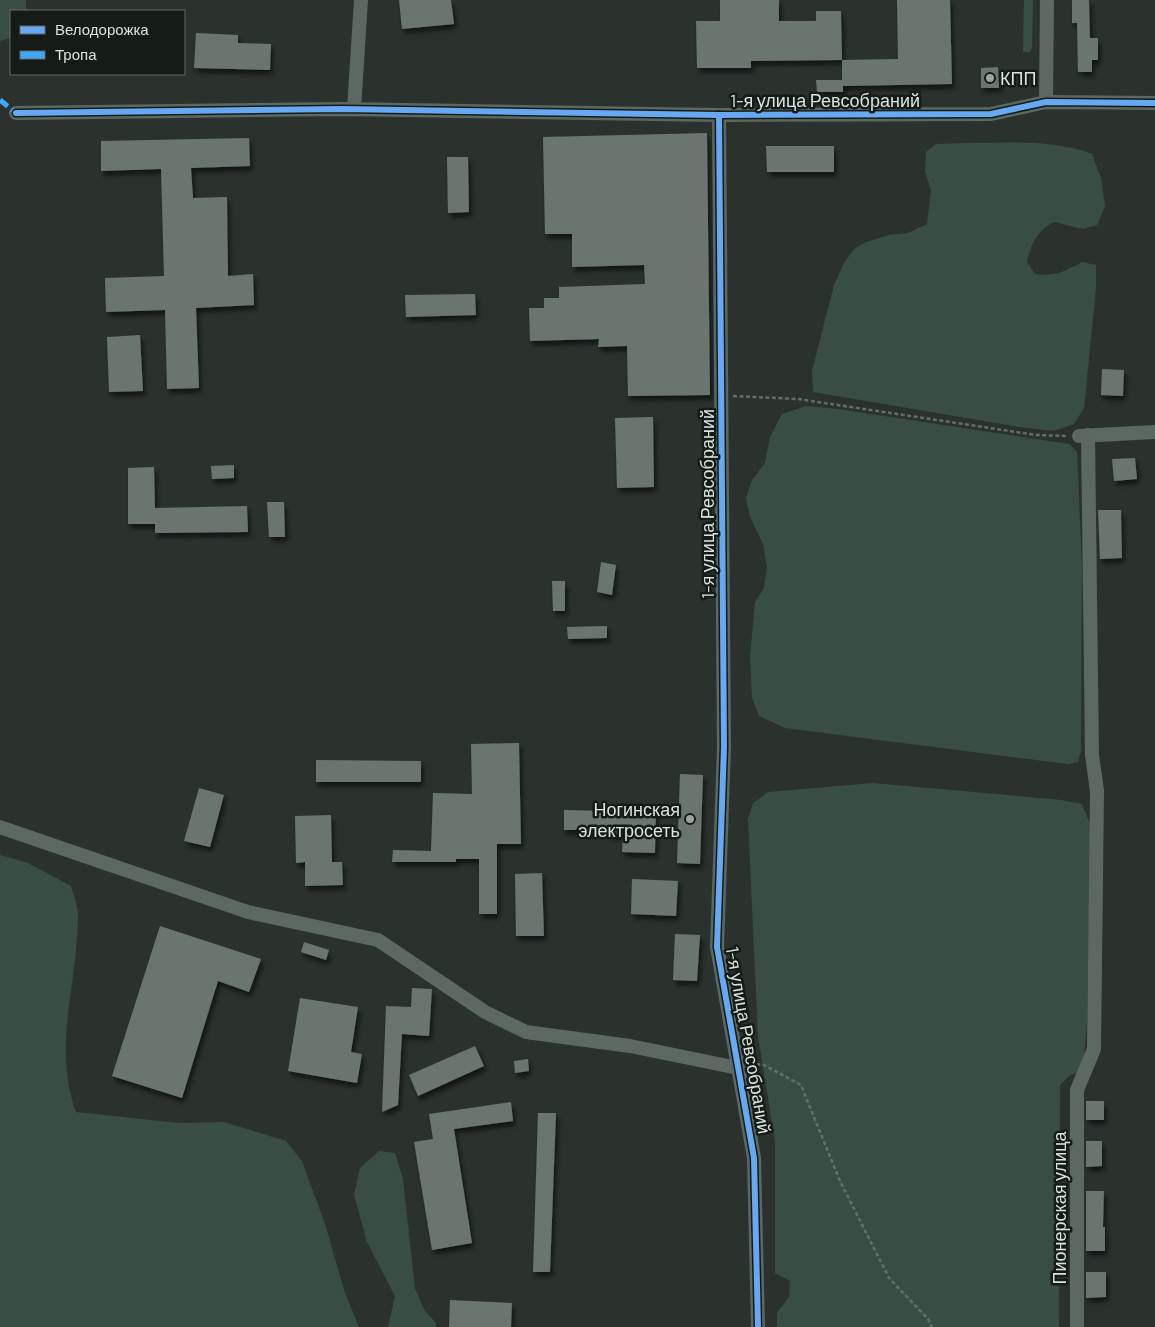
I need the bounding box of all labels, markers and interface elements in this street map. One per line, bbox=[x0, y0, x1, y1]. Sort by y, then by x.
legend bbox=[10, 10, 185, 75]
text: Велодорожка bbox=[55, 20, 149, 38]
text: Тропа bbox=[55, 45, 97, 63]
place label: КПП bbox=[1000, 67, 1036, 89]
marker: КПП bbox=[984, 72, 996, 84]
street label: 1-я улица Ревсобраний bbox=[730, 89, 920, 111]
street label: 1-я улица Ревсобраний bbox=[696, 409, 718, 599]
place label: Ногинская электросеть bbox=[578, 798, 680, 841]
marker: Ногинская электросеть bbox=[684, 813, 696, 825]
street label: 1-я улица Ревсобраний bbox=[722, 945, 776, 1135]
street label: Пионерская улица bbox=[1048, 1130, 1070, 1285]

